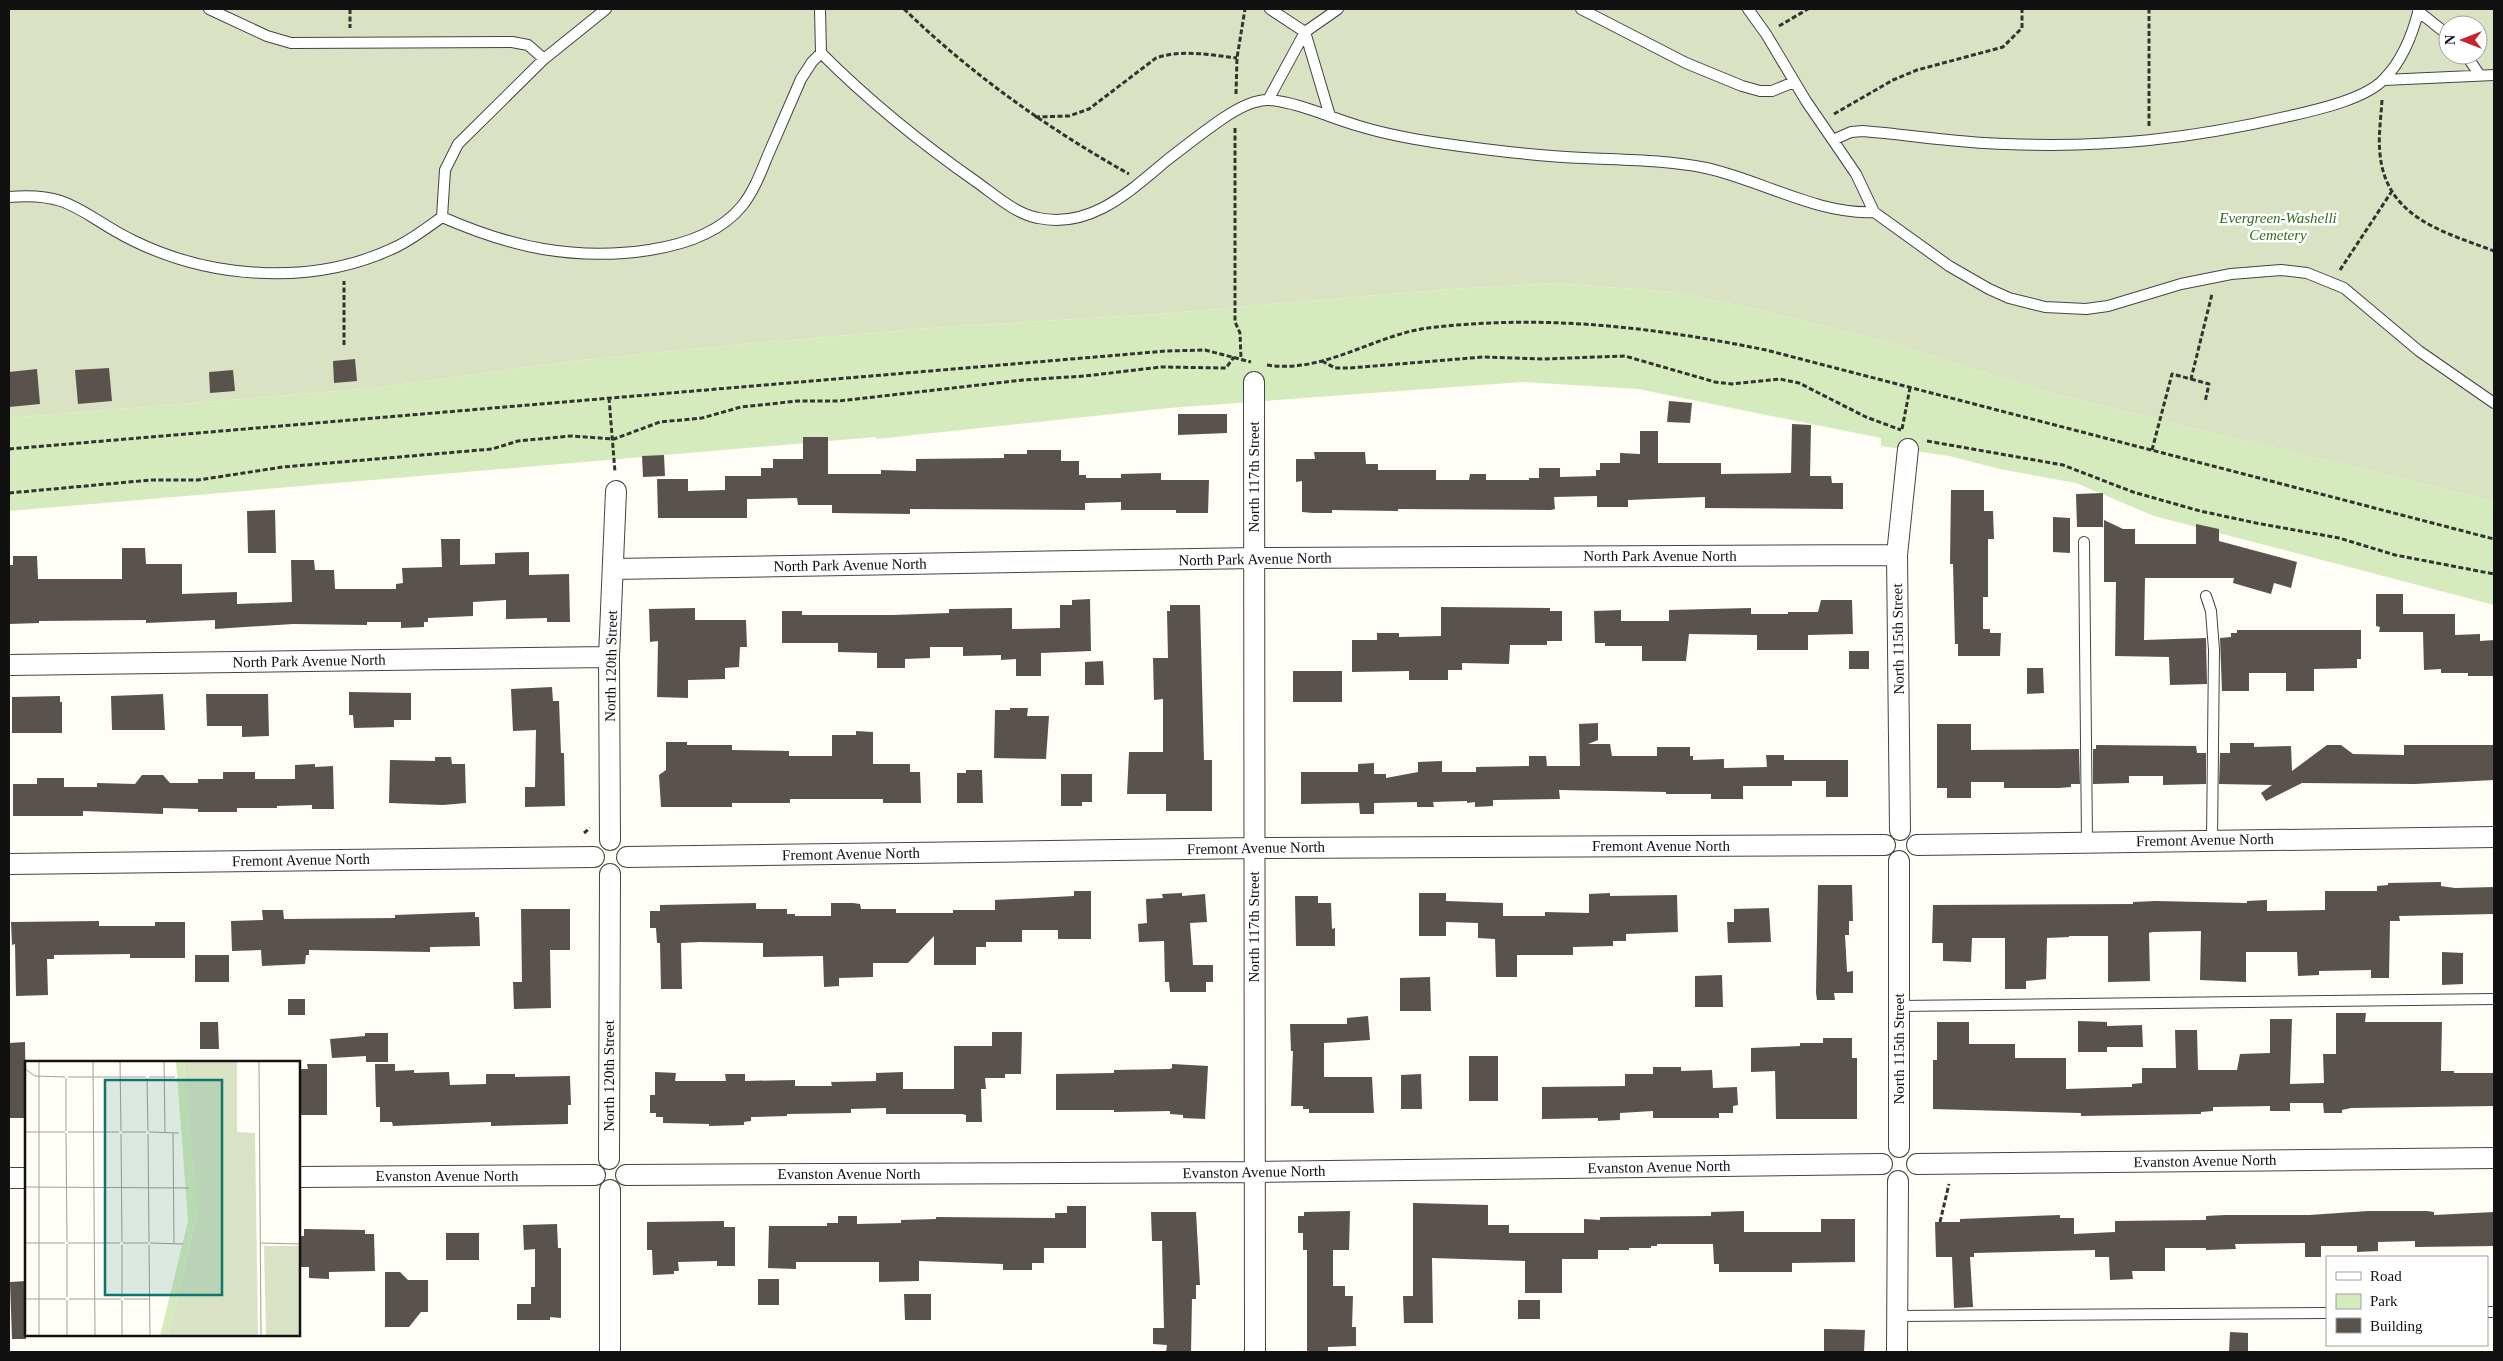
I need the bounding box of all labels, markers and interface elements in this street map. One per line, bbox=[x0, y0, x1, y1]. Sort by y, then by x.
north arrow bbox=[2438, 15, 2488, 65]
text: N bbox=[2443, 35, 2458, 45]
park label: Evergreen-Washelli Cemetery bbox=[2218, 210, 2337, 243]
street label: North 117th Street bbox=[1246, 421, 1262, 533]
street label: North Park Avenue North bbox=[1583, 548, 1737, 564]
street label: North Park Avenue North bbox=[1178, 550, 1332, 568]
street label: North Park Avenue North bbox=[773, 556, 927, 574]
street label: North 115th Street bbox=[1889, 582, 1907, 695]
street label: North 120th Street bbox=[602, 609, 620, 722]
street label: North Park Avenue North bbox=[232, 652, 386, 670]
street label: Fremont Avenue North bbox=[2136, 831, 2275, 849]
street label: Fremont Avenue North bbox=[1592, 838, 1731, 854]
street label: Fremont Avenue North bbox=[1187, 839, 1326, 857]
street label: Fremont Avenue North bbox=[782, 845, 921, 863]
street label: Fremont Avenue North bbox=[232, 851, 371, 869]
street label: North 117th Street bbox=[1246, 871, 1262, 983]
street label: North 115th Street bbox=[1891, 993, 1907, 1105]
street label: North 120th Street bbox=[601, 1019, 617, 1132]
inset map bbox=[25, 1061, 300, 1336]
street label: Evanston Avenue North bbox=[2133, 1152, 2277, 1170]
street label: Evanston Avenue North bbox=[1587, 1158, 1731, 1176]
street label: Evanston Avenue North bbox=[1182, 1163, 1326, 1181]
street label: Evanston Avenue North bbox=[777, 1166, 921, 1182]
street label: Evanston Avenue North bbox=[375, 1168, 519, 1184]
legend bbox=[2326, 1256, 2488, 1346]
text: Road bbox=[2370, 1268, 2402, 1284]
text: Park bbox=[2370, 1293, 2398, 1309]
text: Building bbox=[2370, 1318, 2423, 1334]

